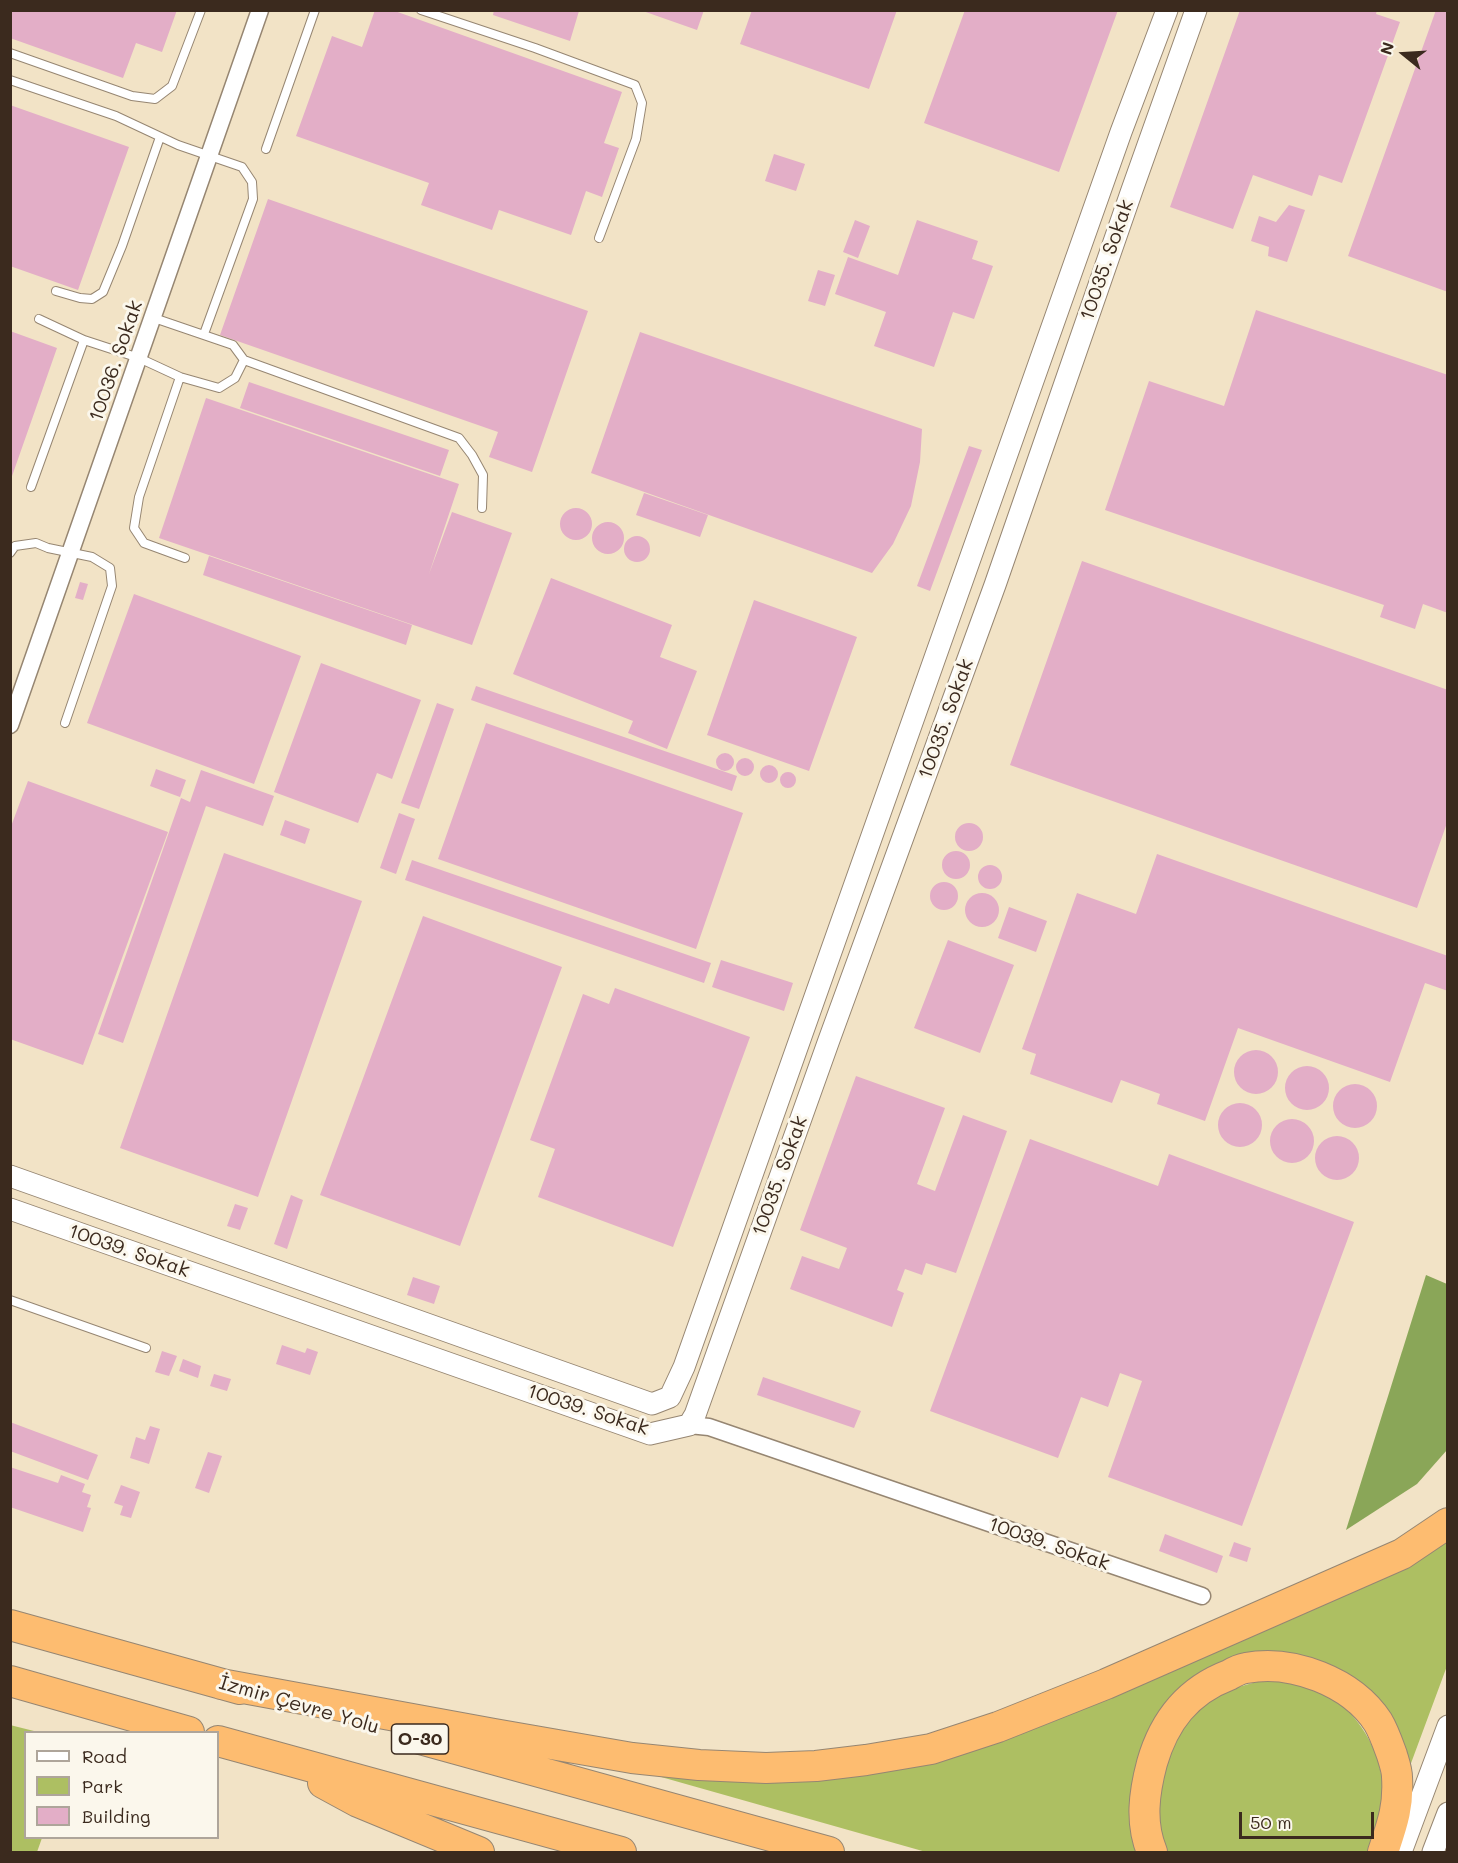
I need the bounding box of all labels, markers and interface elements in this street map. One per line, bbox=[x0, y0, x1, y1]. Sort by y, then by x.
north arrow bbox=[1374, 24, 1434, 84]
text: N bbox=[1375, 39, 1398, 57]
street label: 10035. Sokak bbox=[1075, 196, 1139, 324]
street label: 10036. Sokak bbox=[84, 297, 148, 425]
street label: 10035. Sokak bbox=[913, 656, 979, 782]
street label: 10035. Sokak bbox=[747, 1113, 813, 1239]
street label: 10039. Sokak bbox=[65, 1219, 193, 1283]
street label: 10039. Sokak bbox=[524, 1379, 652, 1441]
street label: 10039. Sokak bbox=[985, 1512, 1113, 1576]
street label: İzmir Çevre Yolu bbox=[216, 1671, 382, 1739]
road number: O-30 bbox=[392, 1724, 448, 1754]
legend bbox=[24, 1731, 219, 1839]
text: Road bbox=[82, 1744, 127, 1768]
text: Park bbox=[82, 1774, 123, 1798]
scale bar bbox=[1242, 1800, 1377, 1838]
text: Building bbox=[82, 1804, 150, 1828]
text: 50 m bbox=[1250, 1810, 1292, 1834]

